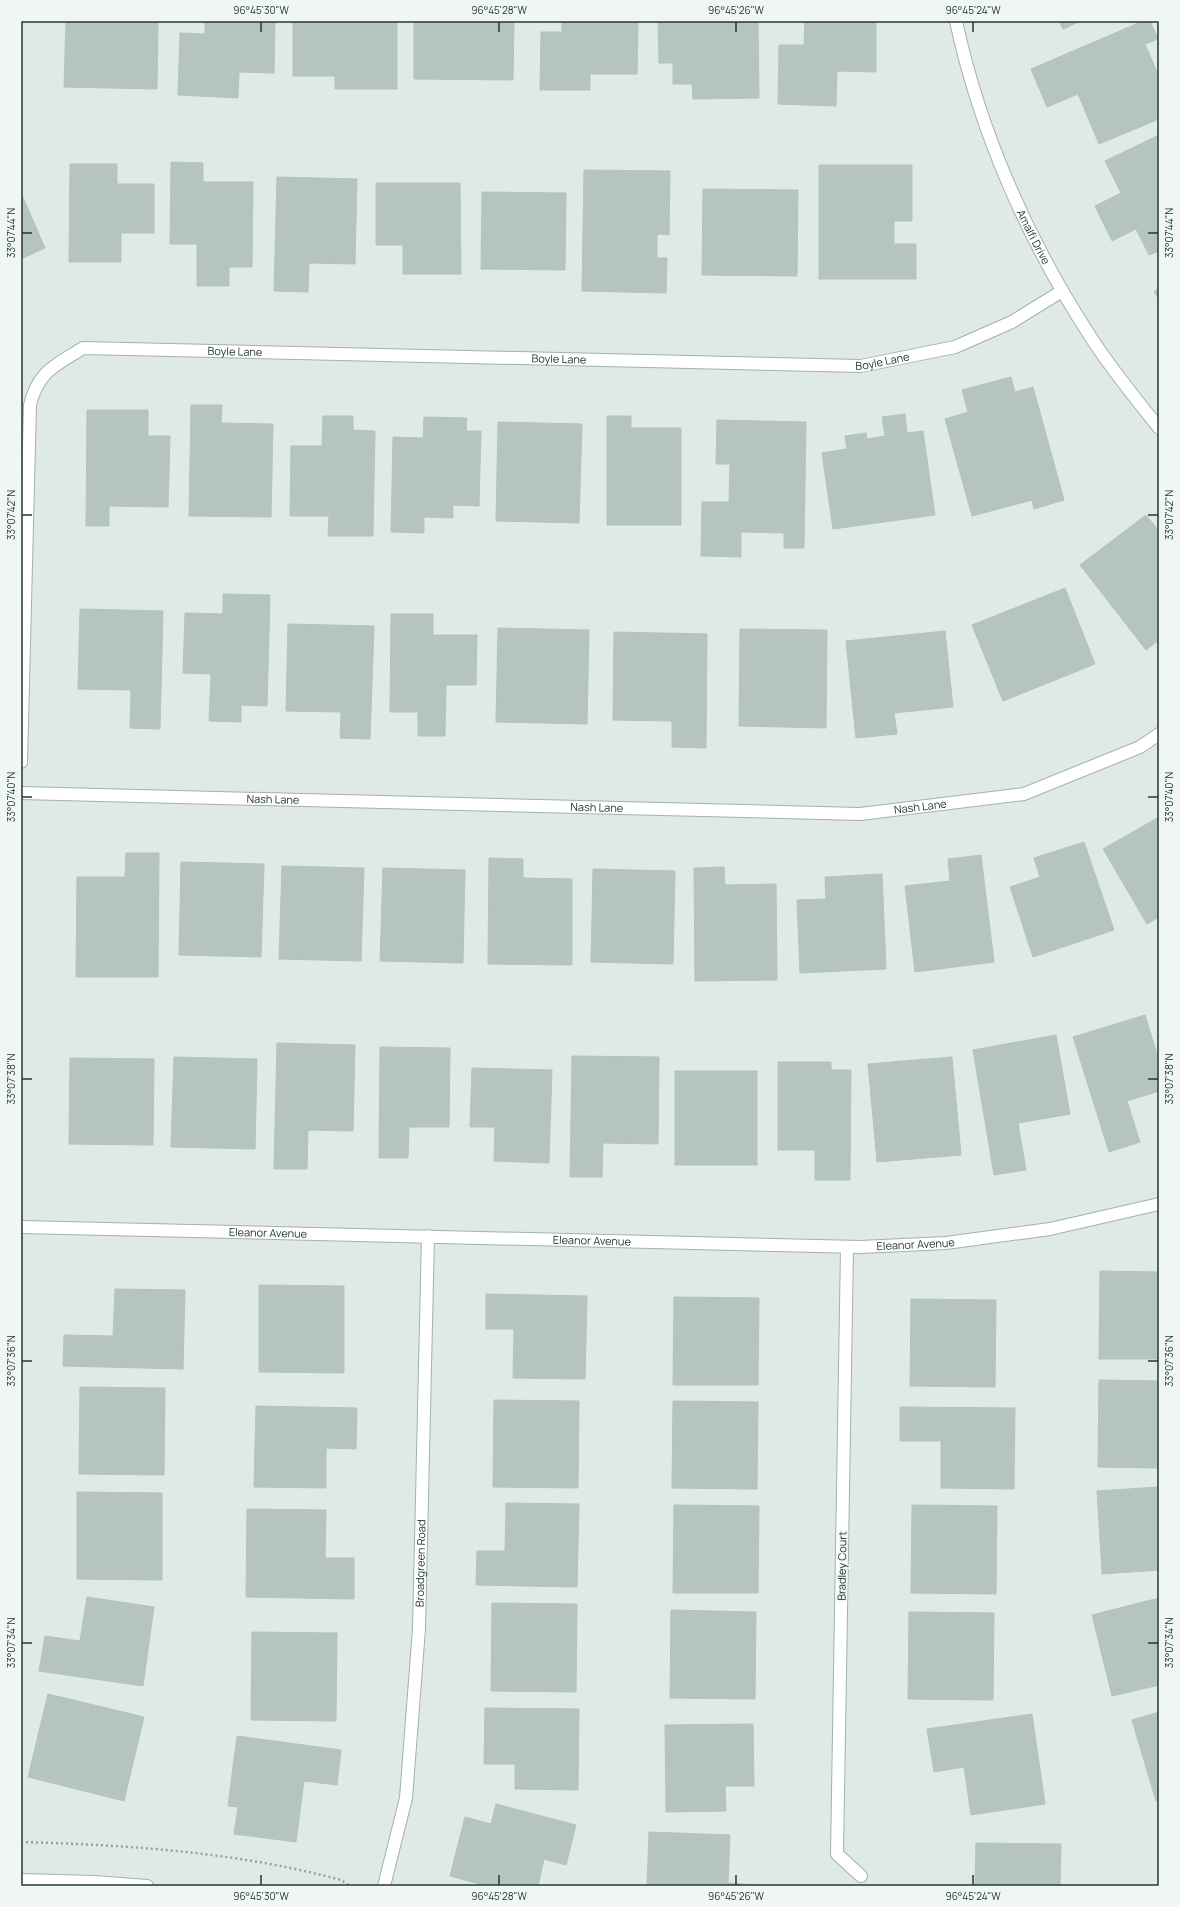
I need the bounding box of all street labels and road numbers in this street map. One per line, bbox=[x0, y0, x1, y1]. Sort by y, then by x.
street label: Amalfi Drive bbox=[1014, 207, 1054, 267]
street label: Boyle Lane bbox=[207, 343, 263, 359]
street label: Boyle Lane bbox=[855, 348, 911, 373]
street label: Boyle Lane bbox=[531, 350, 587, 367]
street label: Nash Lane bbox=[246, 791, 300, 807]
street label: Nash Lane bbox=[893, 795, 948, 817]
street label: Nash Lane bbox=[570, 799, 624, 815]
street label: Eleanor Avenue bbox=[229, 1224, 308, 1241]
street label: Eleanor Avenue bbox=[553, 1232, 632, 1249]
street label: Eleanor Avenue bbox=[876, 1234, 956, 1253]
street label: Broadgreen Road bbox=[412, 1519, 429, 1607]
street label: Bradley Court bbox=[833, 1531, 850, 1601]

